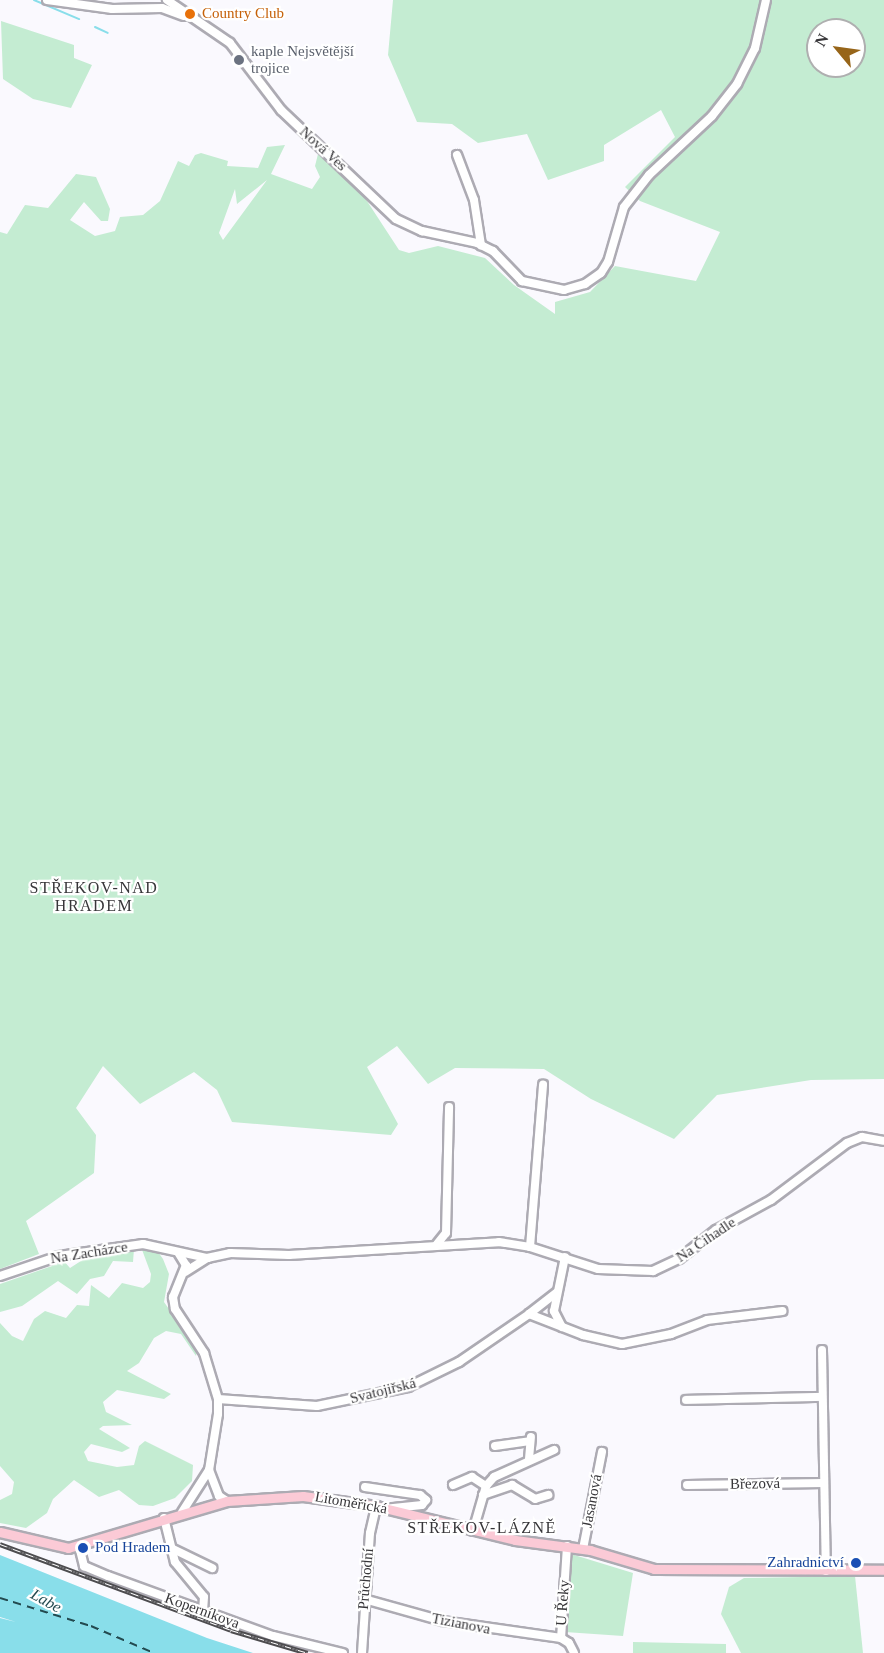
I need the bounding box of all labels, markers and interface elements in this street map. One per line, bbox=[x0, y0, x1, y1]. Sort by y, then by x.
place label: Country Club bbox=[202, 5, 284, 23]
marker: Country Club bbox=[183, 7, 197, 21]
north arrow bbox=[806, 18, 866, 78]
text: N bbox=[811, 31, 832, 49]
place label: kaple Nejsvětější trojice bbox=[251, 42, 354, 77]
marker: kaple Nejsvětější trojice bbox=[232, 53, 246, 67]
street label: Nová Ves bbox=[295, 123, 351, 175]
district label: STŘEKOV-NAD HRADEM bbox=[30, 878, 158, 916]
street label: Na Čihadle bbox=[673, 1214, 739, 1266]
street label: Na Zacházce bbox=[49, 1238, 129, 1268]
street label: Svatojiřská bbox=[348, 1374, 418, 1408]
street label: Jasanová bbox=[578, 1473, 606, 1529]
street label: Březová bbox=[730, 1475, 780, 1493]
street label: Litoměřická bbox=[313, 1488, 389, 1518]
district label: STŘEKOV-LÁZNĚ bbox=[407, 1518, 557, 1538]
place label: Pod Hradem bbox=[95, 1539, 170, 1557]
marker: Pod Hradem bbox=[76, 1541, 90, 1555]
street label: Průchodní bbox=[354, 1548, 378, 1610]
place label: Zahradnictví bbox=[767, 1554, 844, 1572]
marker: Zahradnictví bbox=[849, 1556, 863, 1570]
street label: U Řeky bbox=[552, 1579, 574, 1627]
water label: Labe bbox=[27, 1585, 65, 1617]
street label: Koperníkova bbox=[162, 1589, 242, 1633]
street label: Tizianova bbox=[430, 1609, 492, 1639]

